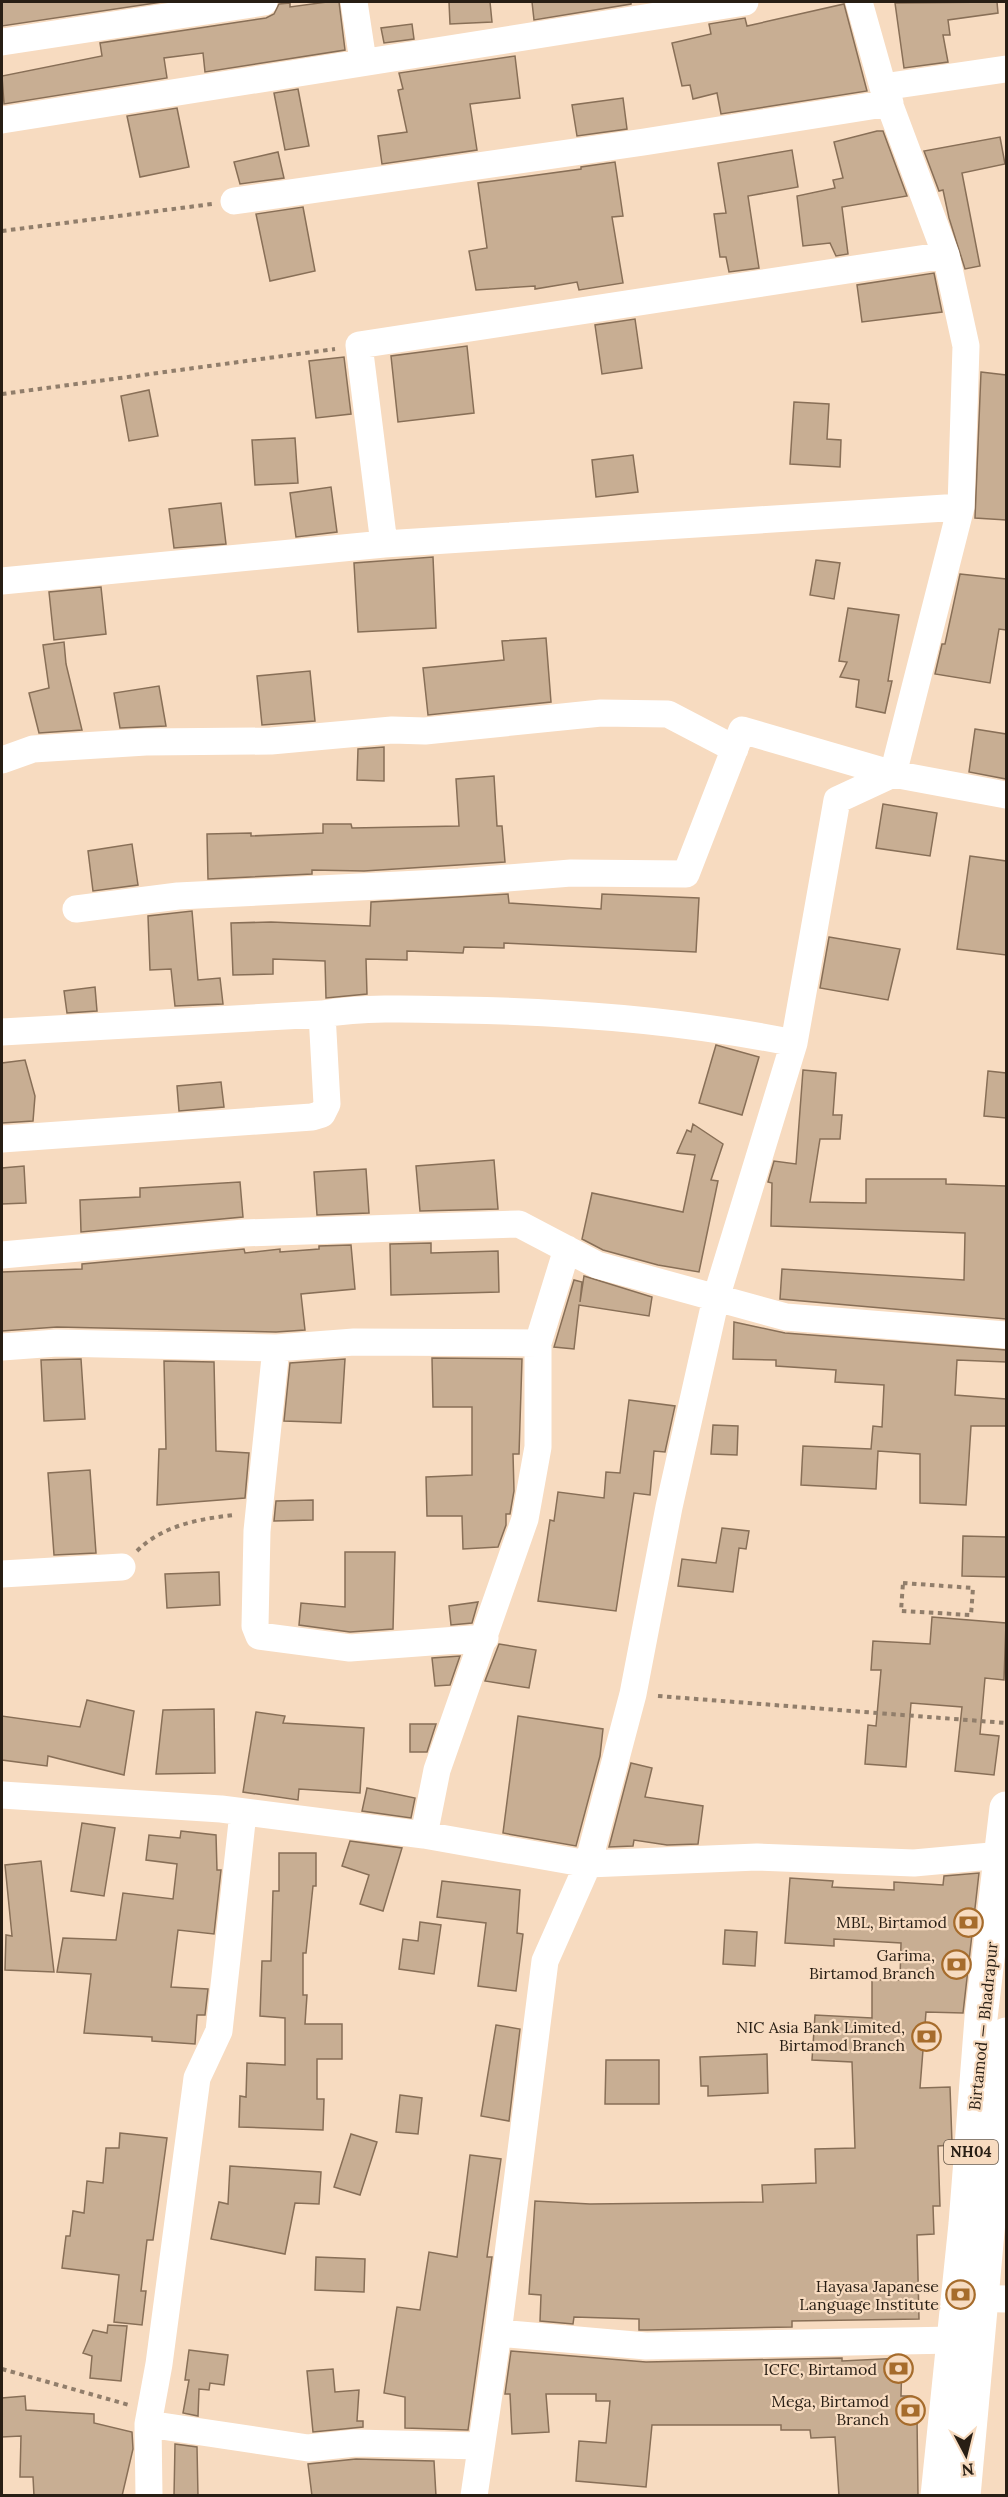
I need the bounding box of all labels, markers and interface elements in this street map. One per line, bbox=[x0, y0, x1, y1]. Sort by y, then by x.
bank icon: MBL, Birtamod bbox=[952, 1906, 984, 1938]
place label: MBL, Birtamod bbox=[836, 1912, 947, 1932]
street label: Birtamod — Bhadrapur bbox=[964, 1941, 1002, 2111]
place label: Garima, Birtamod Branch bbox=[809, 1945, 935, 1983]
bank icon: Garima, Birtamod Branch bbox=[940, 1948, 972, 1980]
place label: NIC Asia Bank Limited, Birtamod Branch bbox=[736, 2017, 905, 2055]
bank icon: NIC Asia Bank Limited, Birtamod Branch bbox=[910, 2020, 942, 2052]
road number: NH04 bbox=[944, 2140, 998, 2164]
place label: Hayasa Japanese Language Institute bbox=[799, 2276, 939, 2314]
bank icon: Hayasa Japanese Language Institute bbox=[944, 2279, 976, 2311]
bank icon: ICFC, Birtamod bbox=[882, 2353, 914, 2385]
place label: ICFC, Birtamod bbox=[763, 2359, 877, 2379]
place label: Mega, Birtamod Branch bbox=[771, 2391, 889, 2429]
bank icon: Mega, Birtamod Branch bbox=[894, 2394, 926, 2426]
north arrow bbox=[936, 2425, 996, 2485]
text: N bbox=[960, 2459, 975, 2481]

